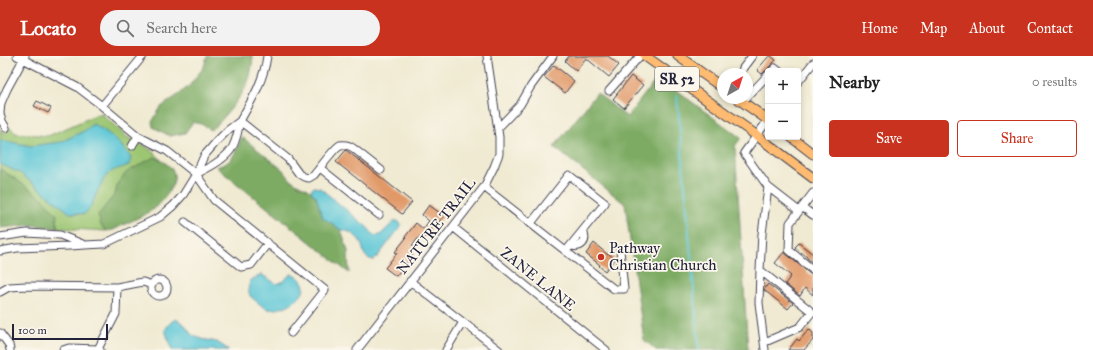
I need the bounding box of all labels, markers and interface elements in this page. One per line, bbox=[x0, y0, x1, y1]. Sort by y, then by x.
search box bbox=[100, 10, 380, 46]
text: Locato bbox=[20, 17, 76, 40]
icon: search bbox=[114, 17, 136, 39]
text: Search here bbox=[146, 19, 217, 37]
text: Home bbox=[861, 20, 898, 37]
text: Map bbox=[920, 20, 947, 37]
text: About bbox=[969, 20, 1005, 37]
text: Contact bbox=[1027, 20, 1073, 37]
road number: SR 52 bbox=[655, 67, 699, 91]
north arrow bbox=[717, 68, 753, 104]
map controls bbox=[765, 68, 801, 140]
button: + bbox=[765, 68, 801, 104]
text: Nearby bbox=[829, 72, 880, 93]
text: 0 results bbox=[1032, 74, 1077, 90]
button: − bbox=[765, 104, 801, 140]
button: Save bbox=[829, 120, 949, 157]
button: Share bbox=[957, 120, 1077, 157]
street label: NATURE TRAIL bbox=[393, 174, 479, 278]
place label: Pathway Christian Church bbox=[609, 239, 717, 274]
street label: ZANE LANE bbox=[497, 243, 579, 315]
marker: Pathway Christian Church bbox=[596, 252, 606, 262]
scale bar bbox=[12, 322, 108, 341]
text: 100 m bbox=[18, 324, 47, 337]

